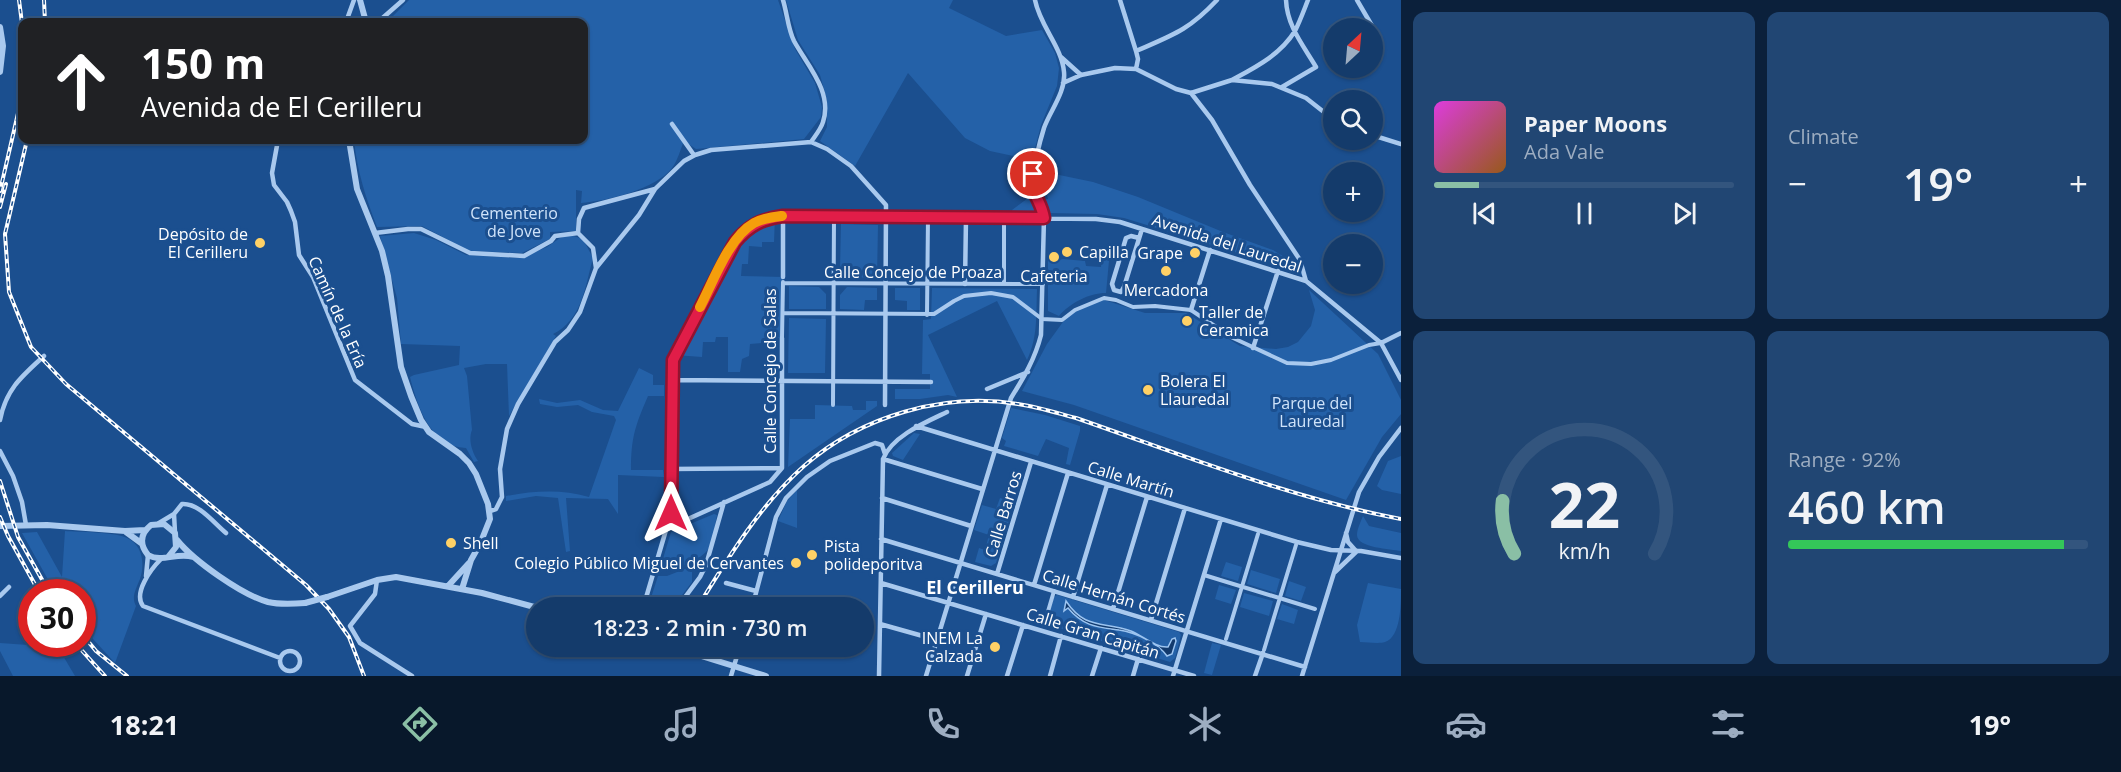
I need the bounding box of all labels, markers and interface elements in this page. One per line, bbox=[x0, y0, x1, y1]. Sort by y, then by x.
north arrow bbox=[1323, 18, 1383, 78]
map controls bbox=[1323, 18, 1383, 294]
text: 150 m bbox=[141, 34, 265, 91]
icon: ahead bbox=[42, 42, 120, 120]
text: Avenida de El Cerilleru bbox=[141, 88, 423, 125]
button: search bbox=[1323, 90, 1383, 150]
text: Paper Moons bbox=[1524, 108, 1667, 138]
text: Climate bbox=[1788, 123, 1859, 150]
text: Ada Vale bbox=[1524, 138, 1605, 165]
pin bbox=[1007, 148, 1058, 199]
text: 19° bbox=[1903, 153, 1973, 214]
icon: arrive bbox=[1016, 157, 1049, 190]
text: − bbox=[1788, 161, 1807, 206]
text: + bbox=[2069, 161, 2088, 206]
button: + bbox=[1323, 162, 1383, 222]
icon: previous bbox=[1468, 197, 1501, 230]
icon: pause bbox=[1568, 197, 1601, 230]
icon: next bbox=[1668, 197, 1701, 230]
park label: Cementerio de Jove bbox=[470, 202, 558, 242]
street label: Avenida del Lauredal bbox=[1149, 208, 1305, 278]
place label: Depósito de El Cerilleru bbox=[158, 223, 248, 263]
button: − bbox=[1323, 234, 1383, 294]
marker: Depósito de El Cerilleru bbox=[253, 236, 267, 250]
place label: Capilla bbox=[1079, 241, 1129, 263]
place label: Grape bbox=[1137, 242, 1183, 264]
marker: Capilla bbox=[1060, 245, 1074, 259]
marker: Grape bbox=[1188, 246, 1202, 260]
marker: Cafeteria bbox=[1047, 250, 1061, 264]
street label: Camín de la Ería bbox=[304, 253, 372, 371]
street label: Calle Concejo de Proaza bbox=[824, 261, 1002, 283]
marker: Mercadona bbox=[1159, 264, 1173, 278]
place label: Cafeteria bbox=[1020, 265, 1088, 287]
place label: Mercadona bbox=[1124, 279, 1208, 301]
street label: Calle Concejo de Salas bbox=[759, 288, 781, 454]
place label: Taller de Ceramica bbox=[1199, 301, 1269, 341]
marker: Taller de Ceramica bbox=[1180, 314, 1194, 328]
place label: Bolera El Llauredal bbox=[1160, 370, 1229, 410]
marker: Bolera El Llauredal bbox=[1141, 383, 1155, 397]
park label: Parque del Lauredal bbox=[1272, 392, 1352, 432]
text: Range · 92% bbox=[1788, 446, 1901, 473]
street label: Calle Martín bbox=[1085, 455, 1177, 503]
text: 22 bbox=[1548, 461, 1620, 546]
street label: Calle Barros bbox=[979, 468, 1027, 560]
text: 460 km bbox=[1788, 476, 1946, 537]
position arrow bbox=[639, 481, 703, 545]
place label: Shell bbox=[463, 532, 499, 554]
place label: Pista polideporitva bbox=[824, 535, 923, 575]
marker: Shell bbox=[444, 536, 458, 550]
text: km/h bbox=[1558, 537, 1610, 566]
marker: Pista polideporitva bbox=[805, 548, 819, 562]
place label: Colegio Público Miguel de Cervantes bbox=[514, 552, 784, 574]
marker: Colegio Público Miguel de Cervantes bbox=[789, 556, 803, 570]
street label: Calle Hernán Cortés bbox=[1040, 564, 1188, 628]
district label: El Cerilleru bbox=[926, 575, 1024, 599]
speed limit sign: 30 bbox=[18, 579, 96, 657]
street label: Calle Gran Capitán bbox=[1024, 602, 1162, 664]
text: 18:23 · 2 min · 730 m bbox=[592, 612, 808, 642]
place label: INEM La Calzada bbox=[922, 627, 983, 667]
marker: INEM La Calzada bbox=[988, 640, 1002, 654]
icon: directions bbox=[399, 703, 441, 745]
icon: music bbox=[661, 703, 703, 745]
icon: phone bbox=[922, 703, 964, 745]
icon: climate bbox=[1184, 703, 1226, 745]
icon: car bbox=[1445, 703, 1487, 745]
icon: filters bbox=[1707, 703, 1749, 745]
text: 18:21 bbox=[110, 706, 179, 743]
text: 19° bbox=[1969, 706, 2011, 743]

